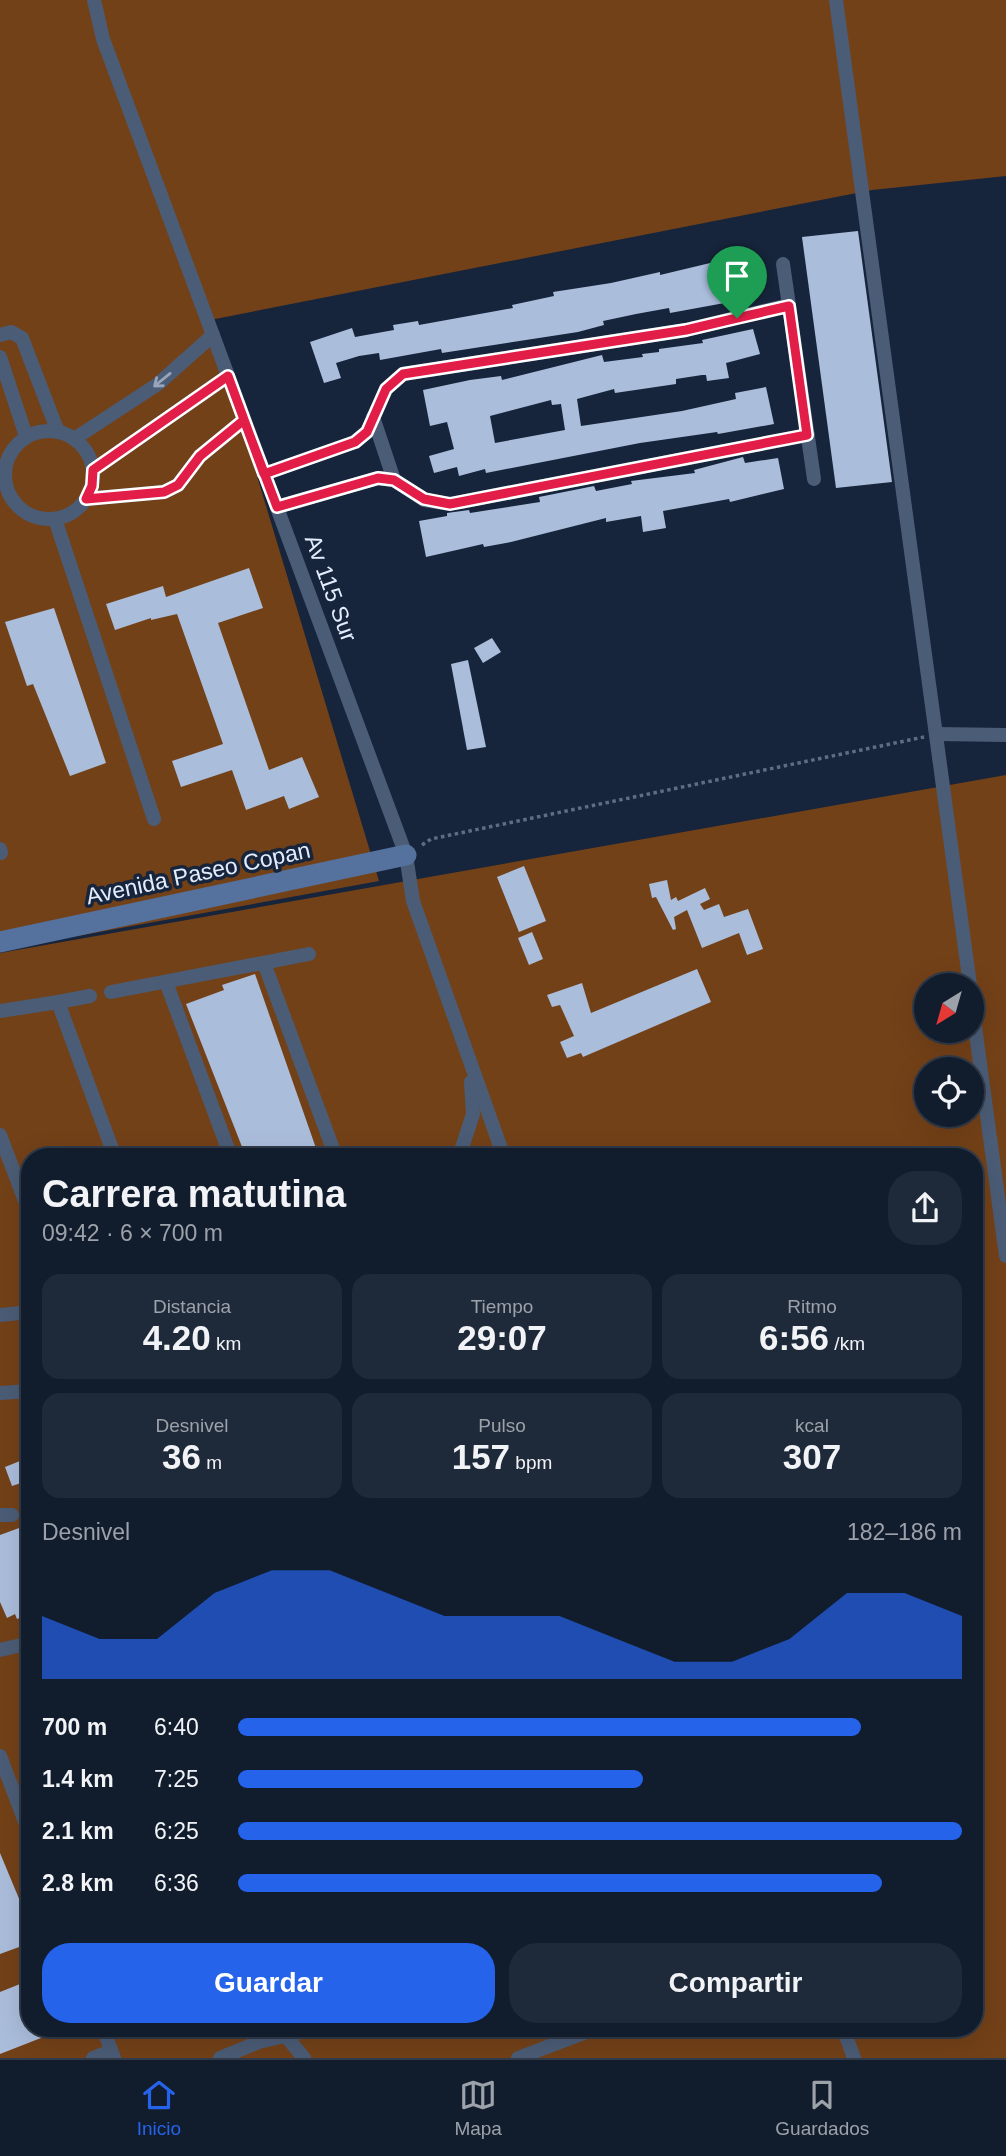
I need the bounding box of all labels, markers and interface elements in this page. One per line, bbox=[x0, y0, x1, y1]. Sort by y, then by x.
pin bbox=[707, 246, 767, 318]
icon: arrive bbox=[718, 257, 756, 295]
one-way arrow bbox=[153, 372, 171, 388]
street label: Av 115 Sur bbox=[300, 531, 362, 645]
street label: Avenida Paseo Copan bbox=[84, 837, 312, 909]
north arrow bbox=[914, 973, 984, 1043]
map controls bbox=[914, 973, 984, 1127]
button: locate bbox=[914, 1057, 984, 1127]
button: share bbox=[888, 1171, 962, 1245]
text: Carrera matutina bbox=[42, 1173, 346, 1215]
text: 09:42 · 6 × 700 m bbox=[42, 1220, 223, 1246]
text: Distancia bbox=[153, 1296, 231, 1317]
text: Tiempo bbox=[471, 1296, 533, 1317]
text: Ritmo bbox=[787, 1296, 837, 1317]
text: 4.20 bbox=[143, 1318, 211, 1357]
text: 29:07 bbox=[457, 1318, 547, 1357]
text: 6:56 bbox=[759, 1318, 829, 1357]
text: km bbox=[211, 1333, 241, 1354]
text: /km bbox=[829, 1333, 865, 1354]
text: Desnivel bbox=[156, 1415, 228, 1436]
text: Pulso bbox=[478, 1415, 526, 1436]
text: kcal bbox=[795, 1415, 829, 1436]
text: 36 bbox=[162, 1437, 201, 1476]
text: 157 bbox=[452, 1437, 510, 1476]
text: 307 bbox=[783, 1437, 841, 1476]
text: m bbox=[201, 1452, 222, 1473]
text: bpm bbox=[510, 1452, 552, 1473]
text: Desnivel bbox=[42, 1519, 130, 1545]
text: 182–186 m bbox=[847, 1519, 962, 1545]
text: 700 m bbox=[42, 1714, 107, 1740]
text: 6:40 bbox=[154, 1714, 199, 1740]
text: 1.4 km bbox=[42, 1766, 114, 1792]
text: 7:25 bbox=[154, 1766, 199, 1792]
text: 2.1 km bbox=[42, 1818, 114, 1844]
text: 6:25 bbox=[154, 1818, 199, 1844]
text: 2.8 km bbox=[42, 1870, 114, 1896]
text: 6:36 bbox=[154, 1870, 199, 1896]
button: Guardar bbox=[42, 1943, 495, 2023]
button: Compartir bbox=[509, 1943, 962, 2023]
tab: Inicio bbox=[137, 2076, 181, 2140]
tab: Mapa bbox=[454, 2076, 502, 2140]
tab: Guardados bbox=[775, 2076, 869, 2140]

